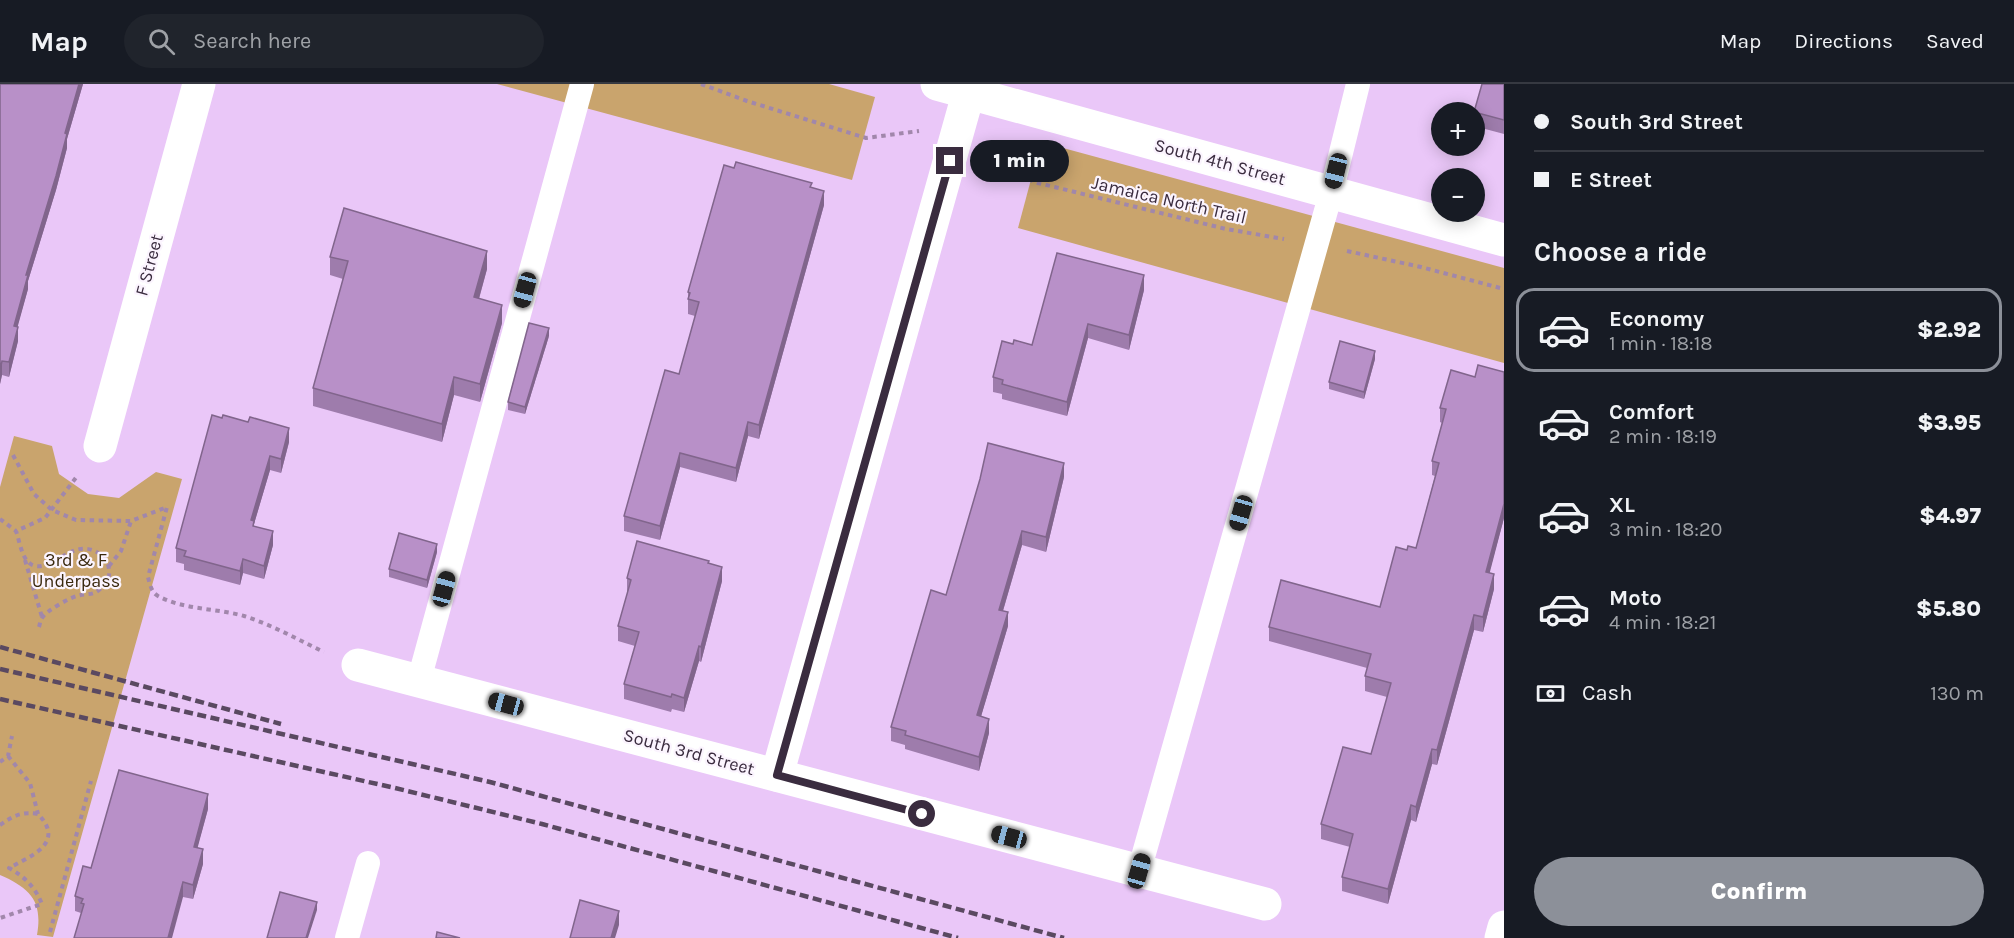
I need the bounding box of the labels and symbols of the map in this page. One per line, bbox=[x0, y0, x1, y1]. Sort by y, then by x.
street label: South 4th Street bbox=[1152, 134, 1288, 190]
callout: 1 min bbox=[971, 140, 1070, 182]
route end bbox=[936, 147, 963, 174]
car bbox=[1323, 151, 1349, 191]
street label: Jamaica North Trail bbox=[1090, 172, 1248, 228]
street label: F Street bbox=[130, 231, 168, 298]
car bbox=[512, 270, 538, 310]
car bbox=[1227, 493, 1255, 533]
park label: 3rd & F Underpass bbox=[32, 549, 120, 592]
car bbox=[431, 569, 457, 609]
car bbox=[486, 691, 526, 717]
street label: South 3rd Street bbox=[621, 724, 757, 780]
route start bbox=[908, 800, 935, 827]
car bbox=[989, 824, 1029, 850]
car bbox=[1125, 851, 1153, 891]

